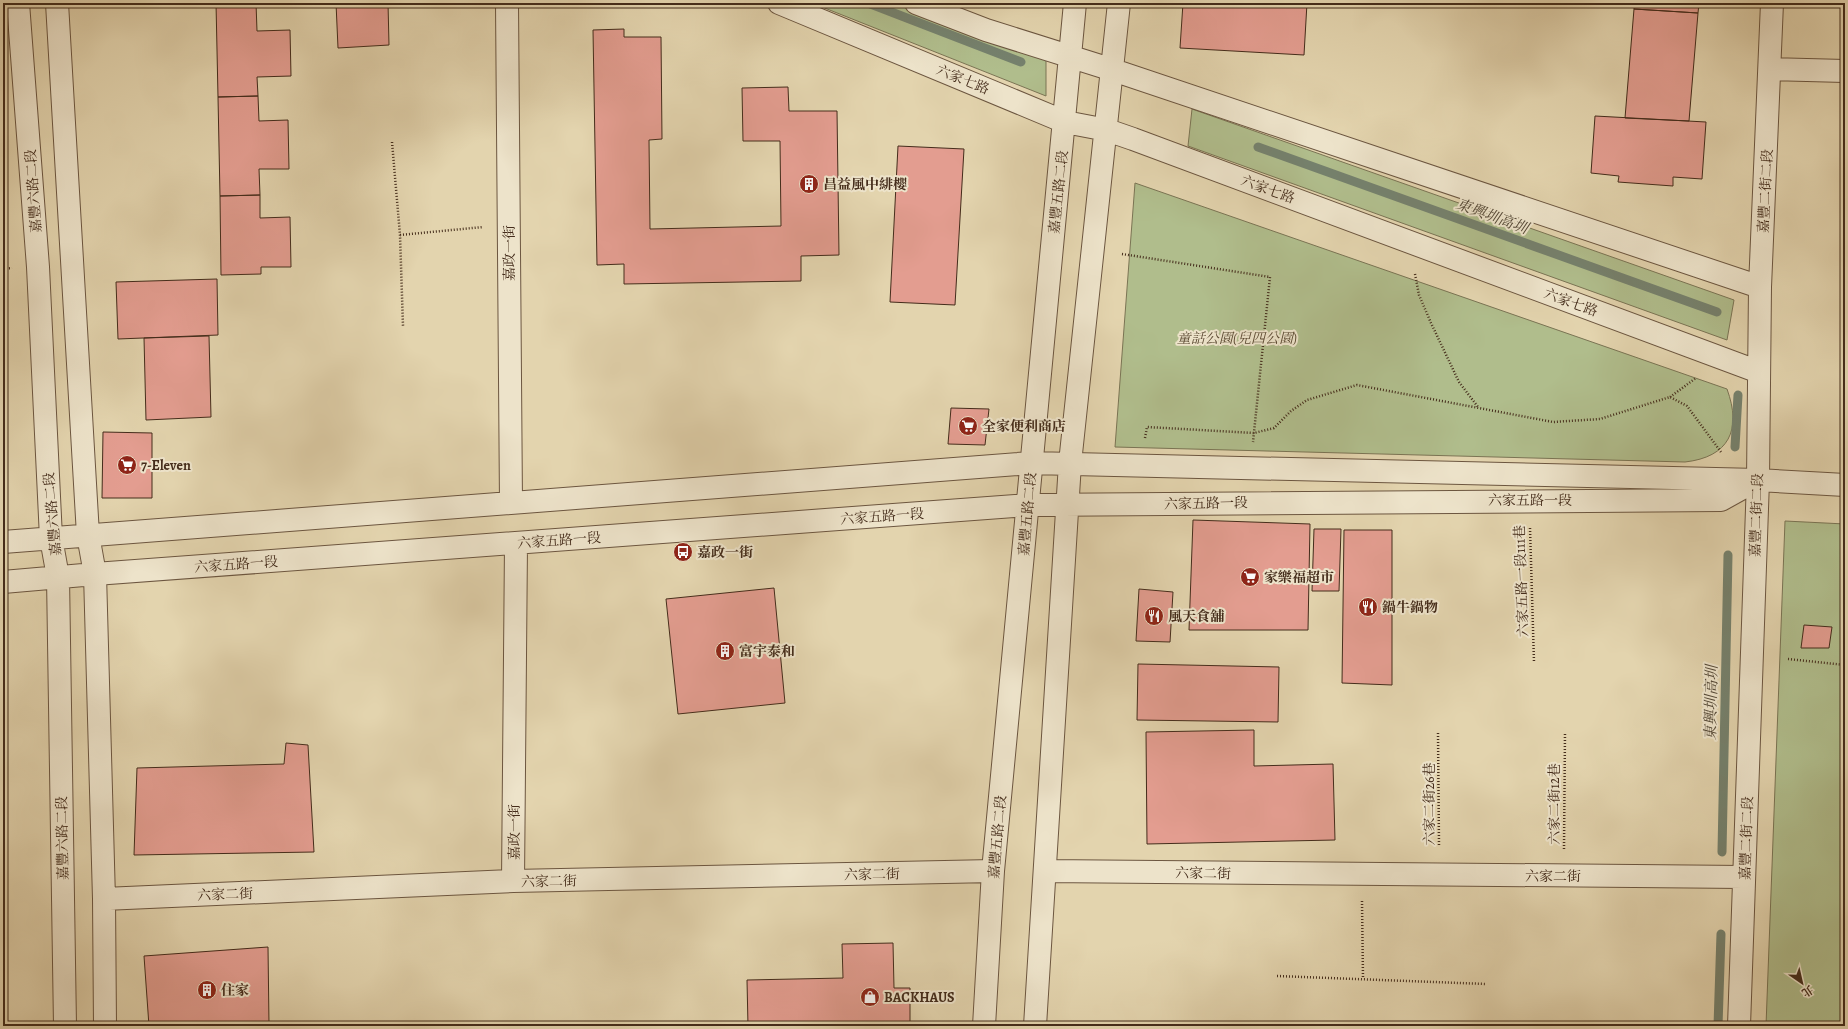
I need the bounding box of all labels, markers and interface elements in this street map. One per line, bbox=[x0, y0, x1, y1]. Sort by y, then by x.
street label: 六家七路 bbox=[933, 60, 992, 99]
street label: 嘉豐六路二段 bbox=[21, 148, 46, 234]
street label: 嘉豐五路二段 bbox=[1045, 149, 1072, 235]
street label: 嘉豐二街二段 bbox=[1754, 149, 1777, 233]
street label: 六家七路 bbox=[1238, 171, 1297, 208]
building icon: 昌益風中緋櫻 bbox=[798, 173, 820, 195]
place label: 昌益風中緋櫻 bbox=[823, 175, 907, 194]
water label: 東興圳高圳 bbox=[1453, 194, 1533, 239]
street label: 嘉政一街 bbox=[500, 225, 519, 281]
street label: 六家七路 bbox=[1541, 284, 1600, 321]
park label: 童話公園(兒四公園) bbox=[1177, 329, 1297, 348]
supermarket icon: 全家便利商店 bbox=[957, 415, 979, 437]
place label: 全家便利商店 bbox=[982, 417, 1066, 436]
supermarket icon: 7-Eleven bbox=[116, 454, 138, 476]
place label: 7-Eleven bbox=[141, 456, 191, 475]
street label: 嘉豐六路二段 bbox=[39, 471, 66, 557]
street label: 嘉豐五路二段 bbox=[1014, 471, 1041, 557]
street label: 嘉豐二街二段 bbox=[1746, 473, 1767, 557]
street label: 六家五路一段 bbox=[1488, 491, 1572, 510]
street label: 六家五路一段 bbox=[1164, 493, 1248, 514]
street label: 六家五路一段 bbox=[839, 504, 925, 529]
street label: 六家五路一段111巷 bbox=[1510, 524, 1533, 637]
street label: 六家五路一段 bbox=[516, 528, 602, 553]
bus stop icon: 嘉政一街 bbox=[672, 541, 694, 563]
place label: 嘉政一街 bbox=[697, 543, 753, 562]
street label: 六家五路一段 bbox=[193, 552, 279, 577]
supermarket icon: 家樂福超市 bbox=[1239, 566, 1261, 588]
place label: 家樂福超市 bbox=[1264, 568, 1334, 587]
restaurant icon: 鍋牛鍋物 bbox=[1357, 596, 1379, 618]
place label: 鍋牛鍋物 bbox=[1382, 598, 1438, 617]
restaurant icon: 風天食舖 bbox=[1143, 605, 1165, 627]
place label: 風天食舖 bbox=[1168, 607, 1225, 626]
building icon: 富宇泰和 bbox=[714, 640, 736, 662]
place label: 富宇泰和 bbox=[739, 642, 795, 661]
water label: 東興圳高圳 bbox=[1700, 662, 1722, 741]
street label: 六家二街26巷 bbox=[1420, 762, 1439, 846]
street label: 六家二街12巷 bbox=[1545, 763, 1564, 845]
street label: 嘉豐五路二段 bbox=[984, 794, 1011, 880]
street label: 嘉豐六路二段 bbox=[52, 796, 73, 880]
street label: 嘉豐二街二段 bbox=[1736, 796, 1757, 880]
street label: 嘉政一街 bbox=[505, 804, 524, 860]
street label: 六家二街 bbox=[1175, 864, 1231, 883]
street label: 六家二街 bbox=[844, 865, 900, 884]
street label: 六家二街 bbox=[1525, 867, 1581, 886]
street label: 六家二街 bbox=[521, 872, 577, 891]
street label: 六家二街 bbox=[197, 884, 253, 905]
north arrow bbox=[1782, 963, 1822, 1003]
building icon: 住家 bbox=[196, 979, 218, 1001]
place label: 住家 bbox=[221, 981, 249, 1000]
text: 北 bbox=[1799, 982, 1816, 1000]
shop icon: BACKHAUS bbox=[859, 986, 881, 1008]
place label: BACKHAUS bbox=[884, 988, 955, 1007]

